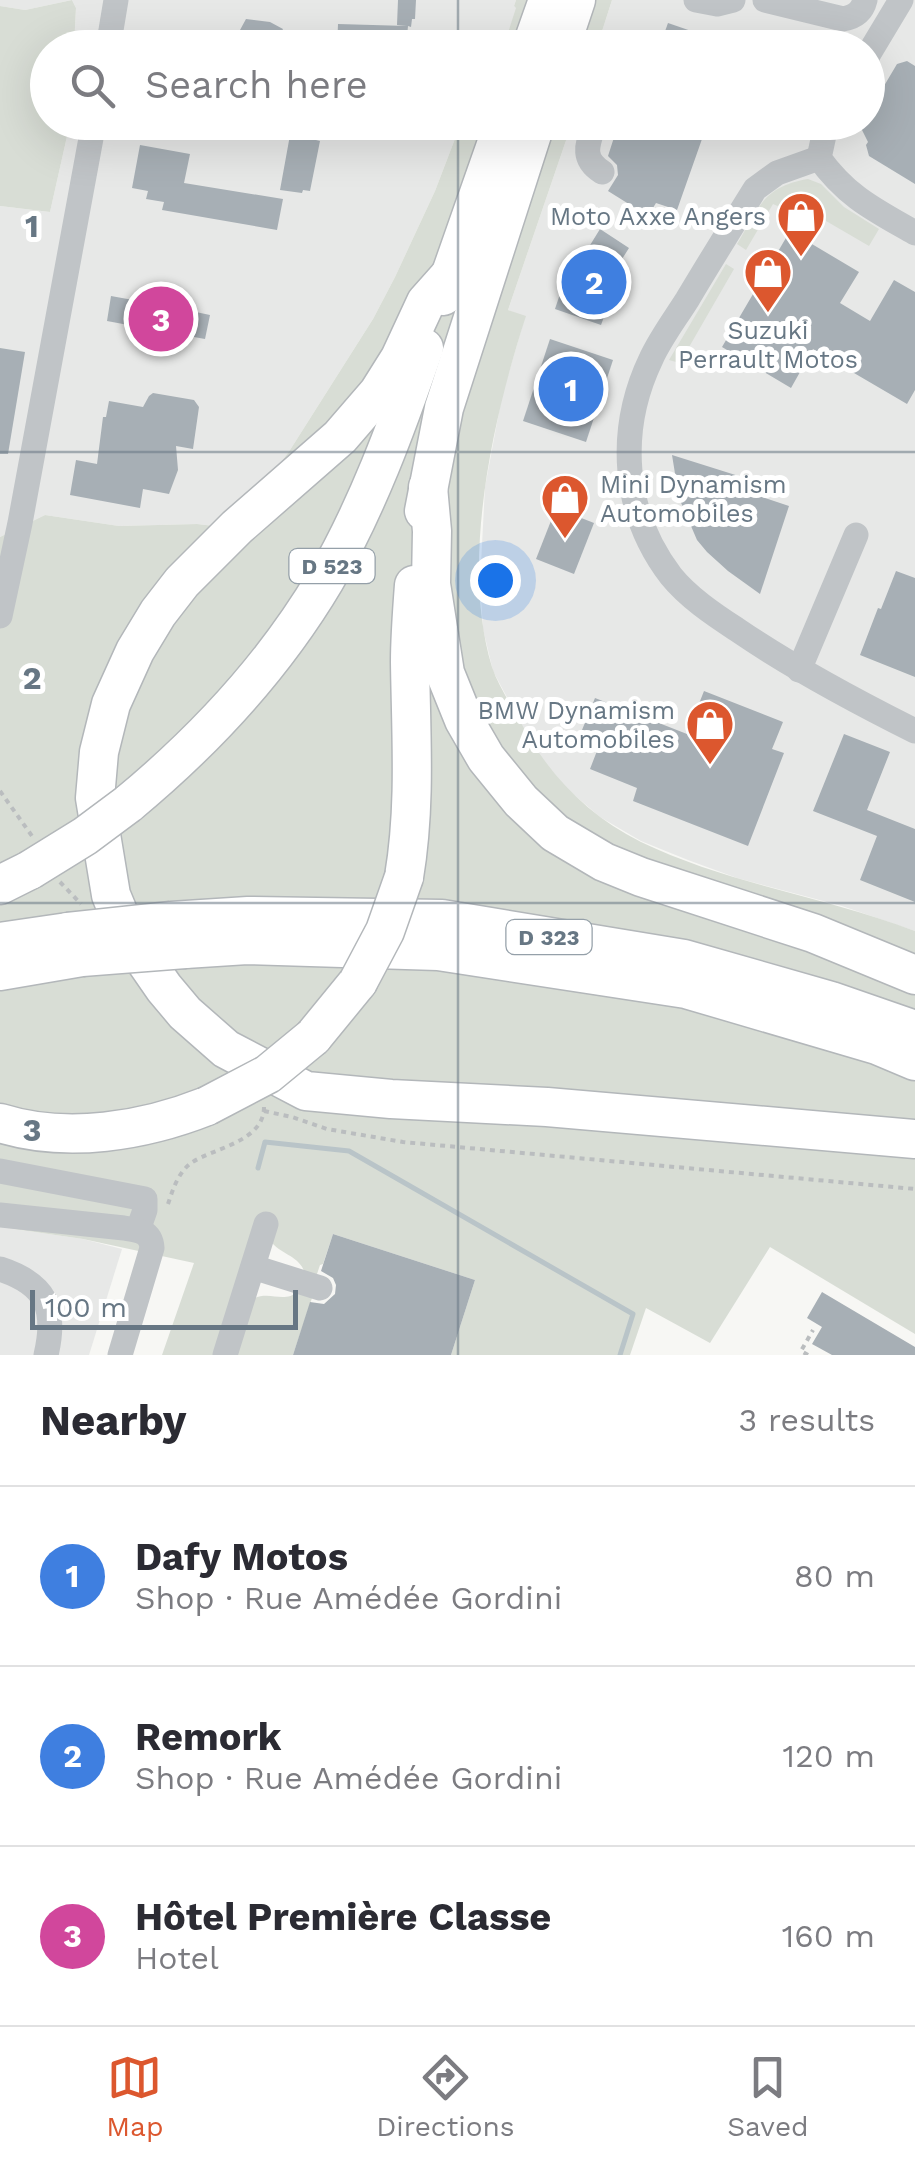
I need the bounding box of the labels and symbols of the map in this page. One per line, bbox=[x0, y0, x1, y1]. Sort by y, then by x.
shop icon: Moto Axxe Angers bbox=[775, 190, 827, 258]
place label: Moto Axxe Angers bbox=[550, 202, 766, 231]
text: 1 bbox=[25, 207, 39, 245]
pin: 2 bbox=[562, 244, 626, 320]
shop icon: Suzuki Perrault Motos bbox=[742, 246, 794, 314]
pin: 3 bbox=[128, 282, 194, 356]
place label: Suzuki Perrault Motos bbox=[678, 316, 858, 374]
pin: 1 bbox=[538, 352, 604, 426]
place label: Mini Dynamism Automobiles bbox=[600, 470, 787, 528]
shop icon: Mini Dynamism Automobiles bbox=[539, 472, 591, 540]
road number: D 523 bbox=[290, 549, 374, 583]
your location bbox=[470, 555, 521, 606]
text: 2 bbox=[22, 659, 42, 697]
place label: BMW Dynamism Automobiles bbox=[477, 696, 675, 754]
shop icon: BMW Dynamism Automobiles bbox=[684, 698, 736, 766]
road number: D 323 bbox=[506, 920, 592, 954]
text: 3 bbox=[23, 1111, 41, 1149]
scale bar bbox=[30, 1285, 298, 1330]

